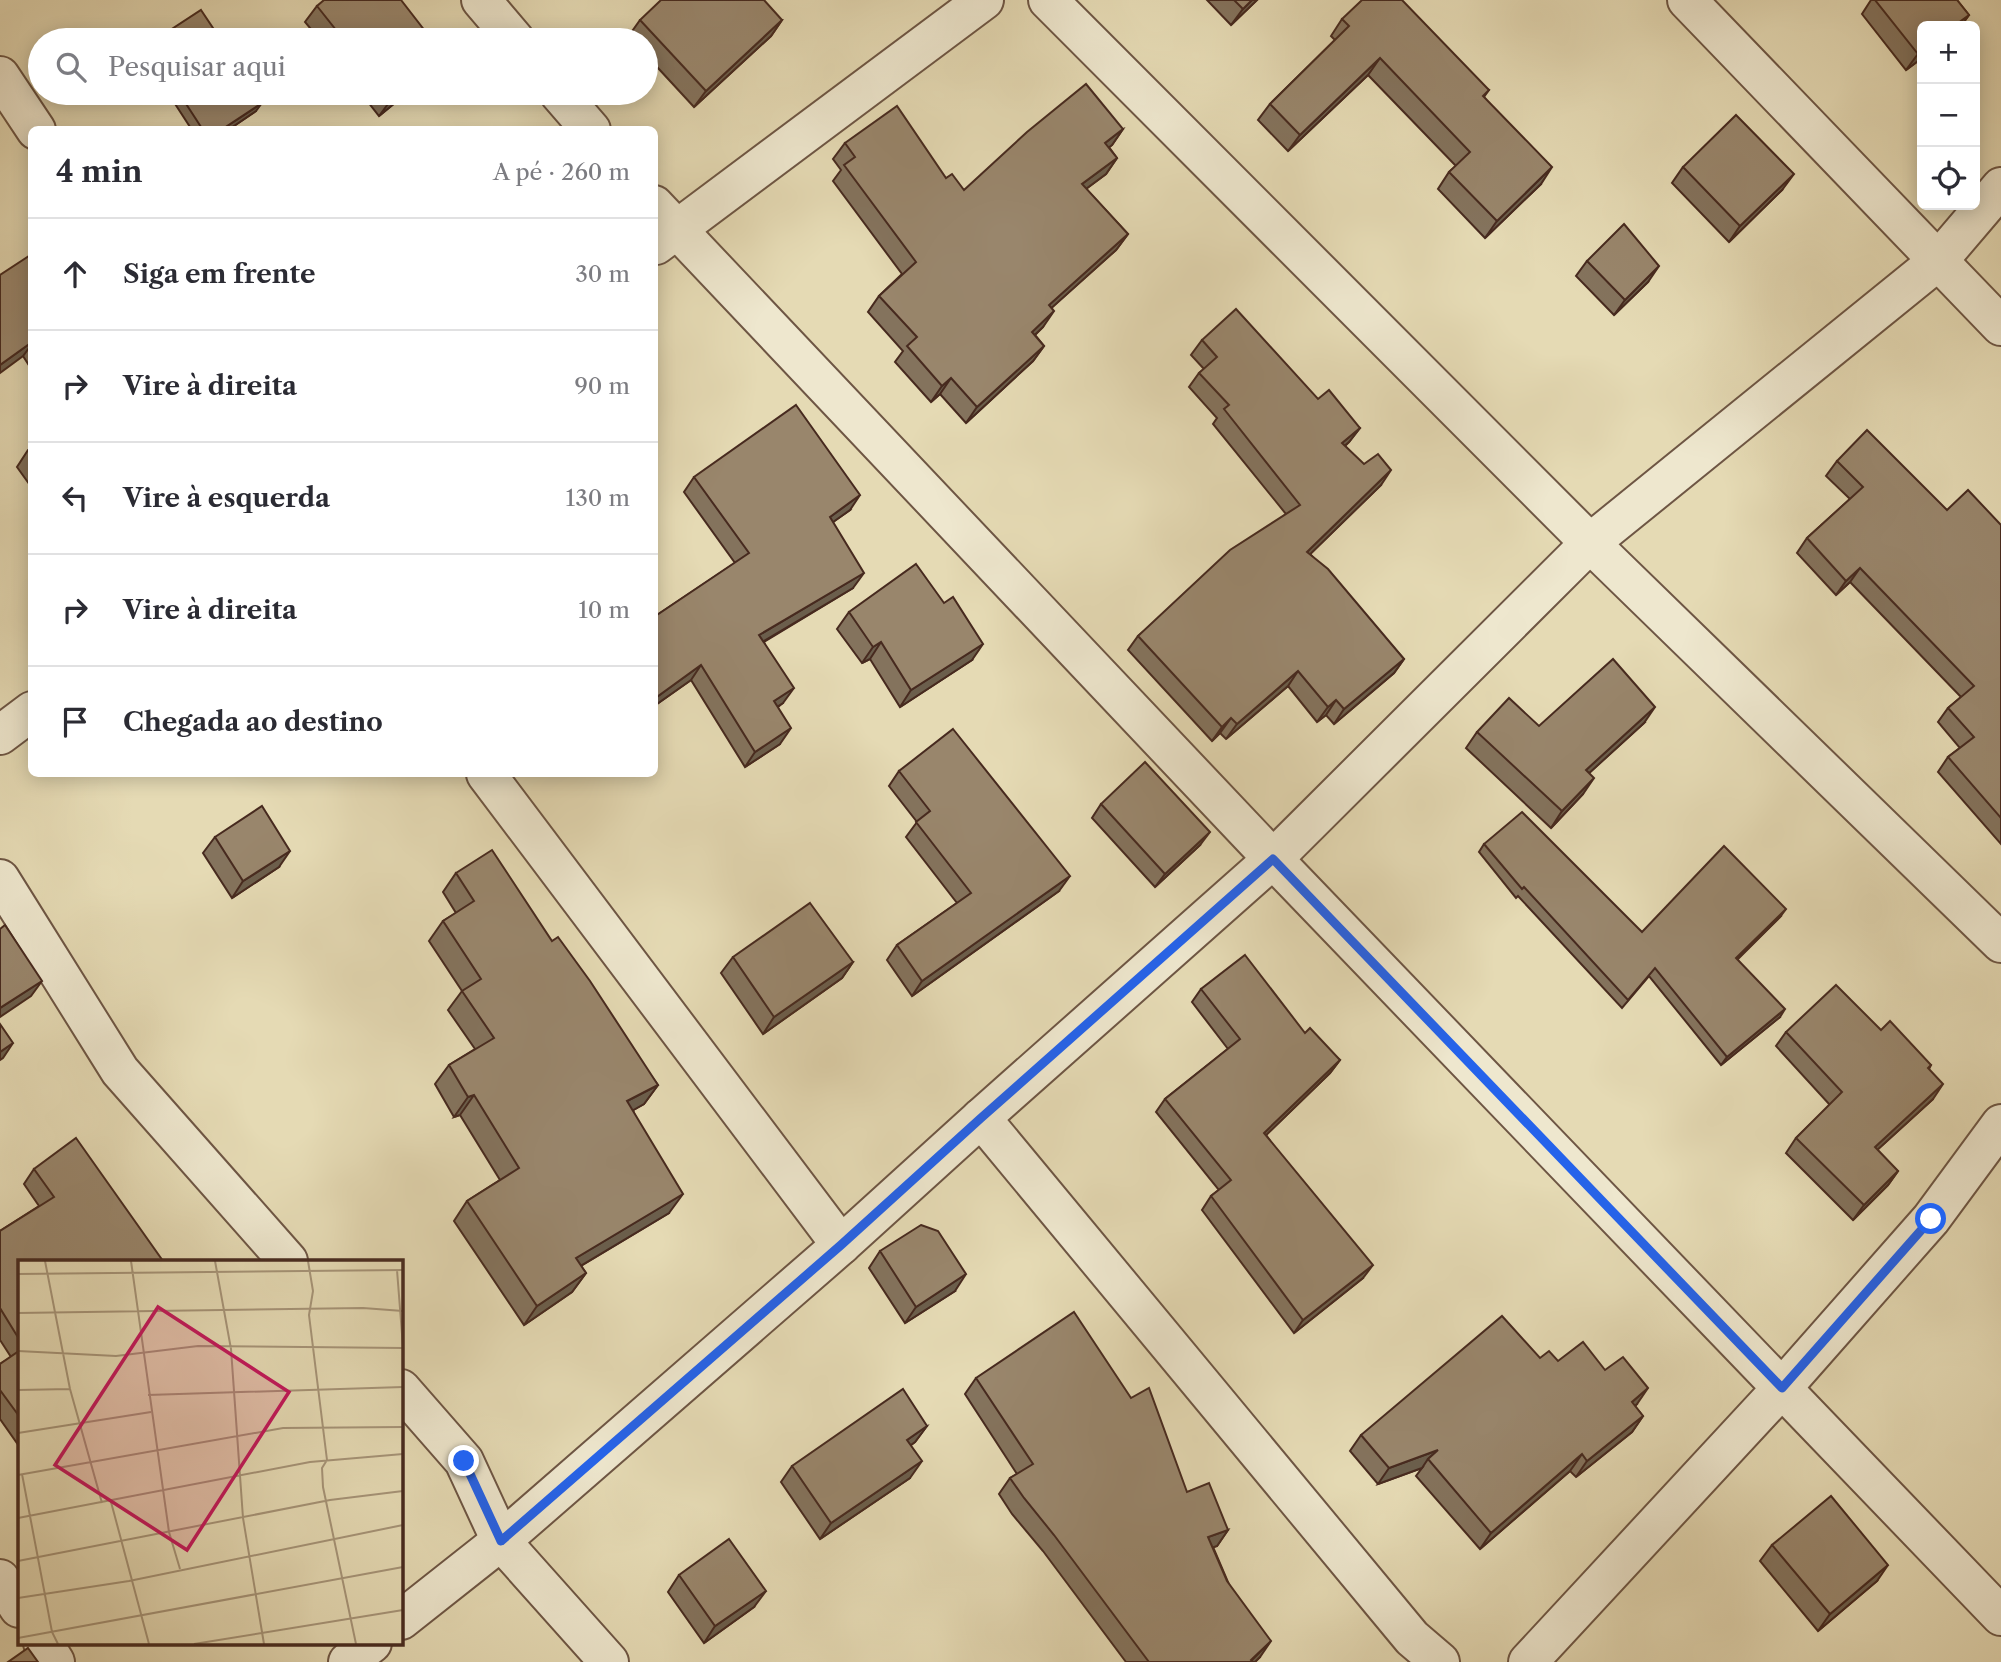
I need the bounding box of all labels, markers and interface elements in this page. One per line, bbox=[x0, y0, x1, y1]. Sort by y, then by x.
map controls bbox=[1917, 21, 1980, 210]
button: + bbox=[1917, 21, 1980, 84]
search box bbox=[28, 28, 658, 105]
icon: search bbox=[52, 48, 90, 86]
text: Pesquisar aqui bbox=[108, 51, 286, 83]
button: − bbox=[1917, 84, 1980, 147]
button: locate bbox=[1917, 147, 1980, 210]
text: 4 min bbox=[56, 153, 142, 190]
text: A pé · 260 m bbox=[493, 158, 630, 186]
icon: ahead bbox=[56, 255, 94, 293]
text: Siga em frente bbox=[123, 258, 316, 290]
text: 30 m bbox=[575, 260, 630, 288]
icon: right bbox=[56, 367, 94, 405]
text: Vire à direita bbox=[123, 370, 297, 402]
text: 90 m bbox=[574, 372, 630, 400]
icon: left bbox=[56, 479, 94, 517]
text: Vire à esquerda bbox=[123, 482, 330, 514]
text: 130 m bbox=[566, 484, 630, 512]
icon: right bbox=[56, 591, 94, 629]
text: Vire à direita bbox=[123, 594, 297, 626]
text: 10 m bbox=[578, 596, 630, 624]
icon: arrive bbox=[56, 703, 94, 741]
text: Chegada ao destino bbox=[123, 706, 383, 738]
route start bbox=[1915, 1203, 1946, 1234]
inset map bbox=[18, 1260, 402, 1644]
route end bbox=[448, 1445, 479, 1476]

